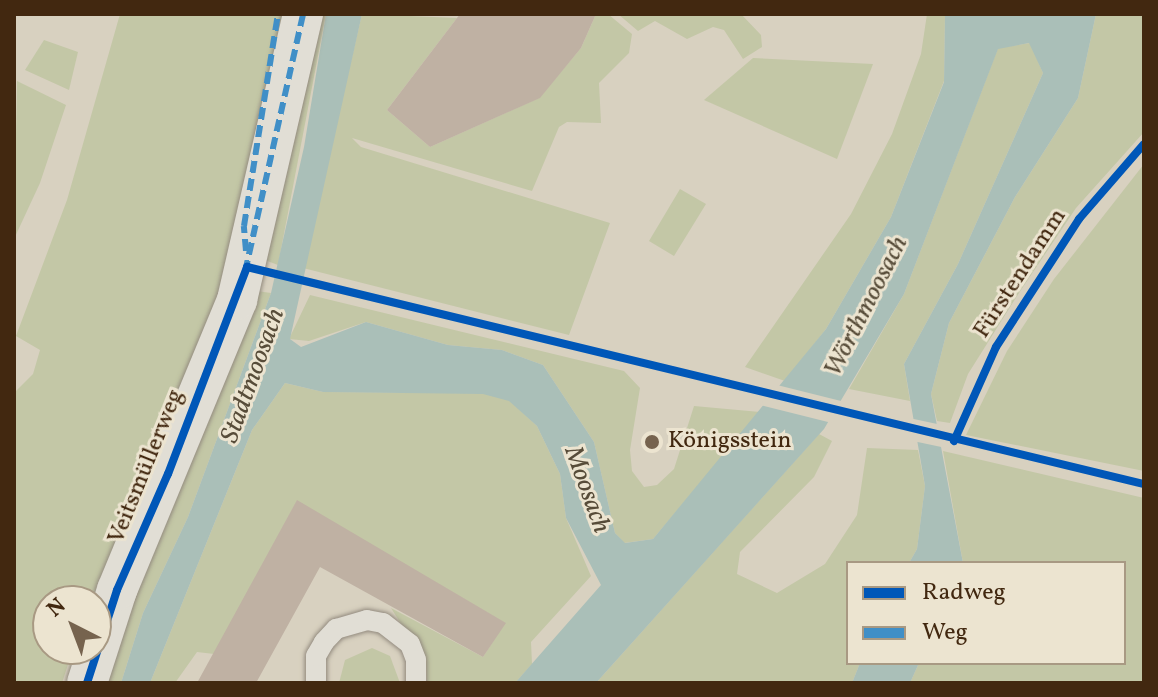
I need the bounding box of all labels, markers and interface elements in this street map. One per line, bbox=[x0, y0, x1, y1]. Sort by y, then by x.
street label: Fürstendamm bbox=[968, 204, 1074, 344]
water label: Wörthmoosach bbox=[818, 231, 916, 383]
water label: Stadtmoosach bbox=[215, 304, 293, 448]
street label: Veitsmüllerweg bbox=[103, 386, 191, 548]
place label: Königsstein bbox=[668, 428, 792, 456]
marker: Königsstein bbox=[643, 433, 661, 451]
water label: Moosach bbox=[556, 442, 616, 538]
legend bbox=[846, 561, 1126, 665]
text: Radweg bbox=[922, 576, 1006, 610]
north arrow bbox=[32, 585, 112, 665]
text: N bbox=[41, 591, 73, 625]
text: Weg bbox=[922, 616, 968, 650]

